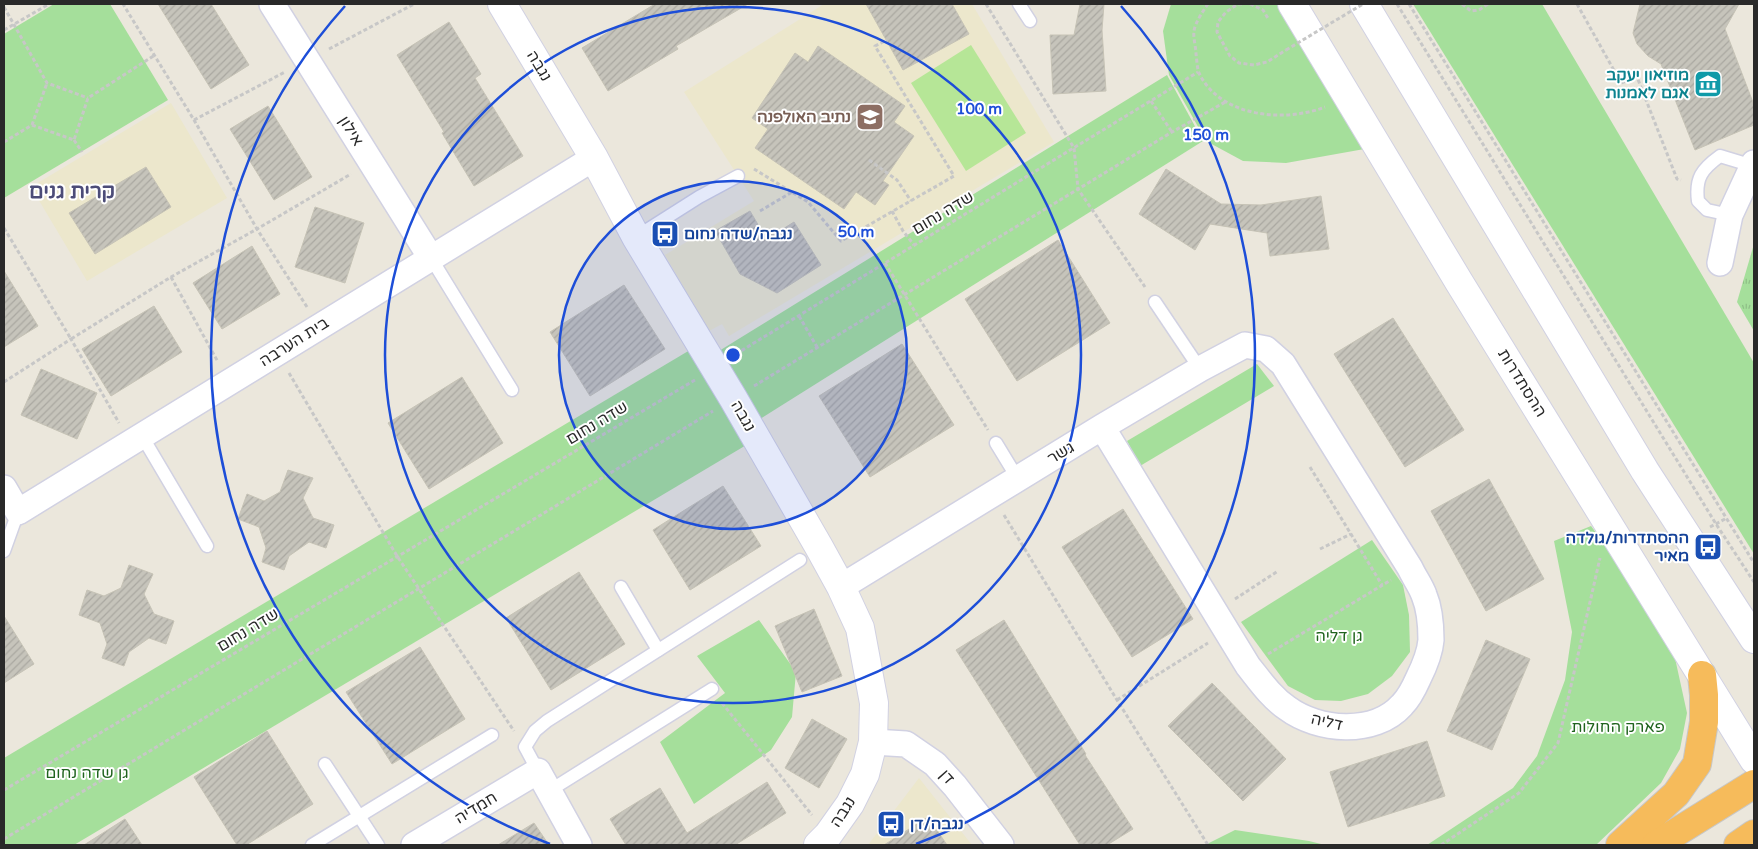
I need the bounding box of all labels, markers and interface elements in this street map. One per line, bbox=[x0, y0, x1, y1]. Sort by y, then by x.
street label: נגבה bbox=[522, 47, 556, 85]
place label: מוזיאון יעקב אגם לאמנות bbox=[1605, 65, 1689, 103]
museum icon: מוזיאון יעקב אגם לאמנות bbox=[1693, 69, 1723, 99]
text: 100 m bbox=[956, 100, 1002, 118]
school or university icon: נתיב האולפנה bbox=[855, 102, 885, 132]
place label: נתיב האולפנה bbox=[757, 107, 851, 127]
street label: אילון bbox=[334, 112, 368, 150]
text: 150 m bbox=[1183, 126, 1229, 144]
district label: קרית גנים bbox=[29, 179, 115, 204]
street label: שדה נחום bbox=[909, 187, 977, 239]
bus stop icon: נגבה/שדה נחום bbox=[650, 219, 680, 249]
text: 50 m bbox=[838, 223, 874, 241]
place label: נגבה/שדה נחום bbox=[684, 224, 793, 244]
street label: בית הערבה bbox=[256, 313, 332, 371]
street label: ההסתדרות bbox=[1493, 345, 1551, 421]
centre of rings bbox=[724, 346, 742, 364]
street label: שדה נחום bbox=[563, 397, 631, 449]
street label: נגבה bbox=[726, 397, 760, 435]
street label: גשר bbox=[1044, 437, 1078, 469]
place label: ההסתדרות/גולדה מאיר bbox=[1566, 528, 1689, 566]
bus stop icon: ההסתדרות/גולדה מאיר bbox=[1693, 532, 1723, 562]
street label: שדה נחום bbox=[214, 604, 282, 656]
park label: גן דליה bbox=[1315, 626, 1363, 646]
street label: דליה bbox=[1309, 709, 1345, 735]
park label: פארק החולות bbox=[1571, 717, 1665, 737]
park label: גן שדה נחום bbox=[45, 763, 129, 783]
street label: דן bbox=[935, 765, 959, 789]
street label: חמדיה bbox=[451, 788, 501, 828]
street label: נגבה bbox=[826, 793, 860, 831]
bus stop icon: נגבה/דן bbox=[876, 809, 906, 839]
place label: נגבה/דן bbox=[910, 814, 964, 834]

